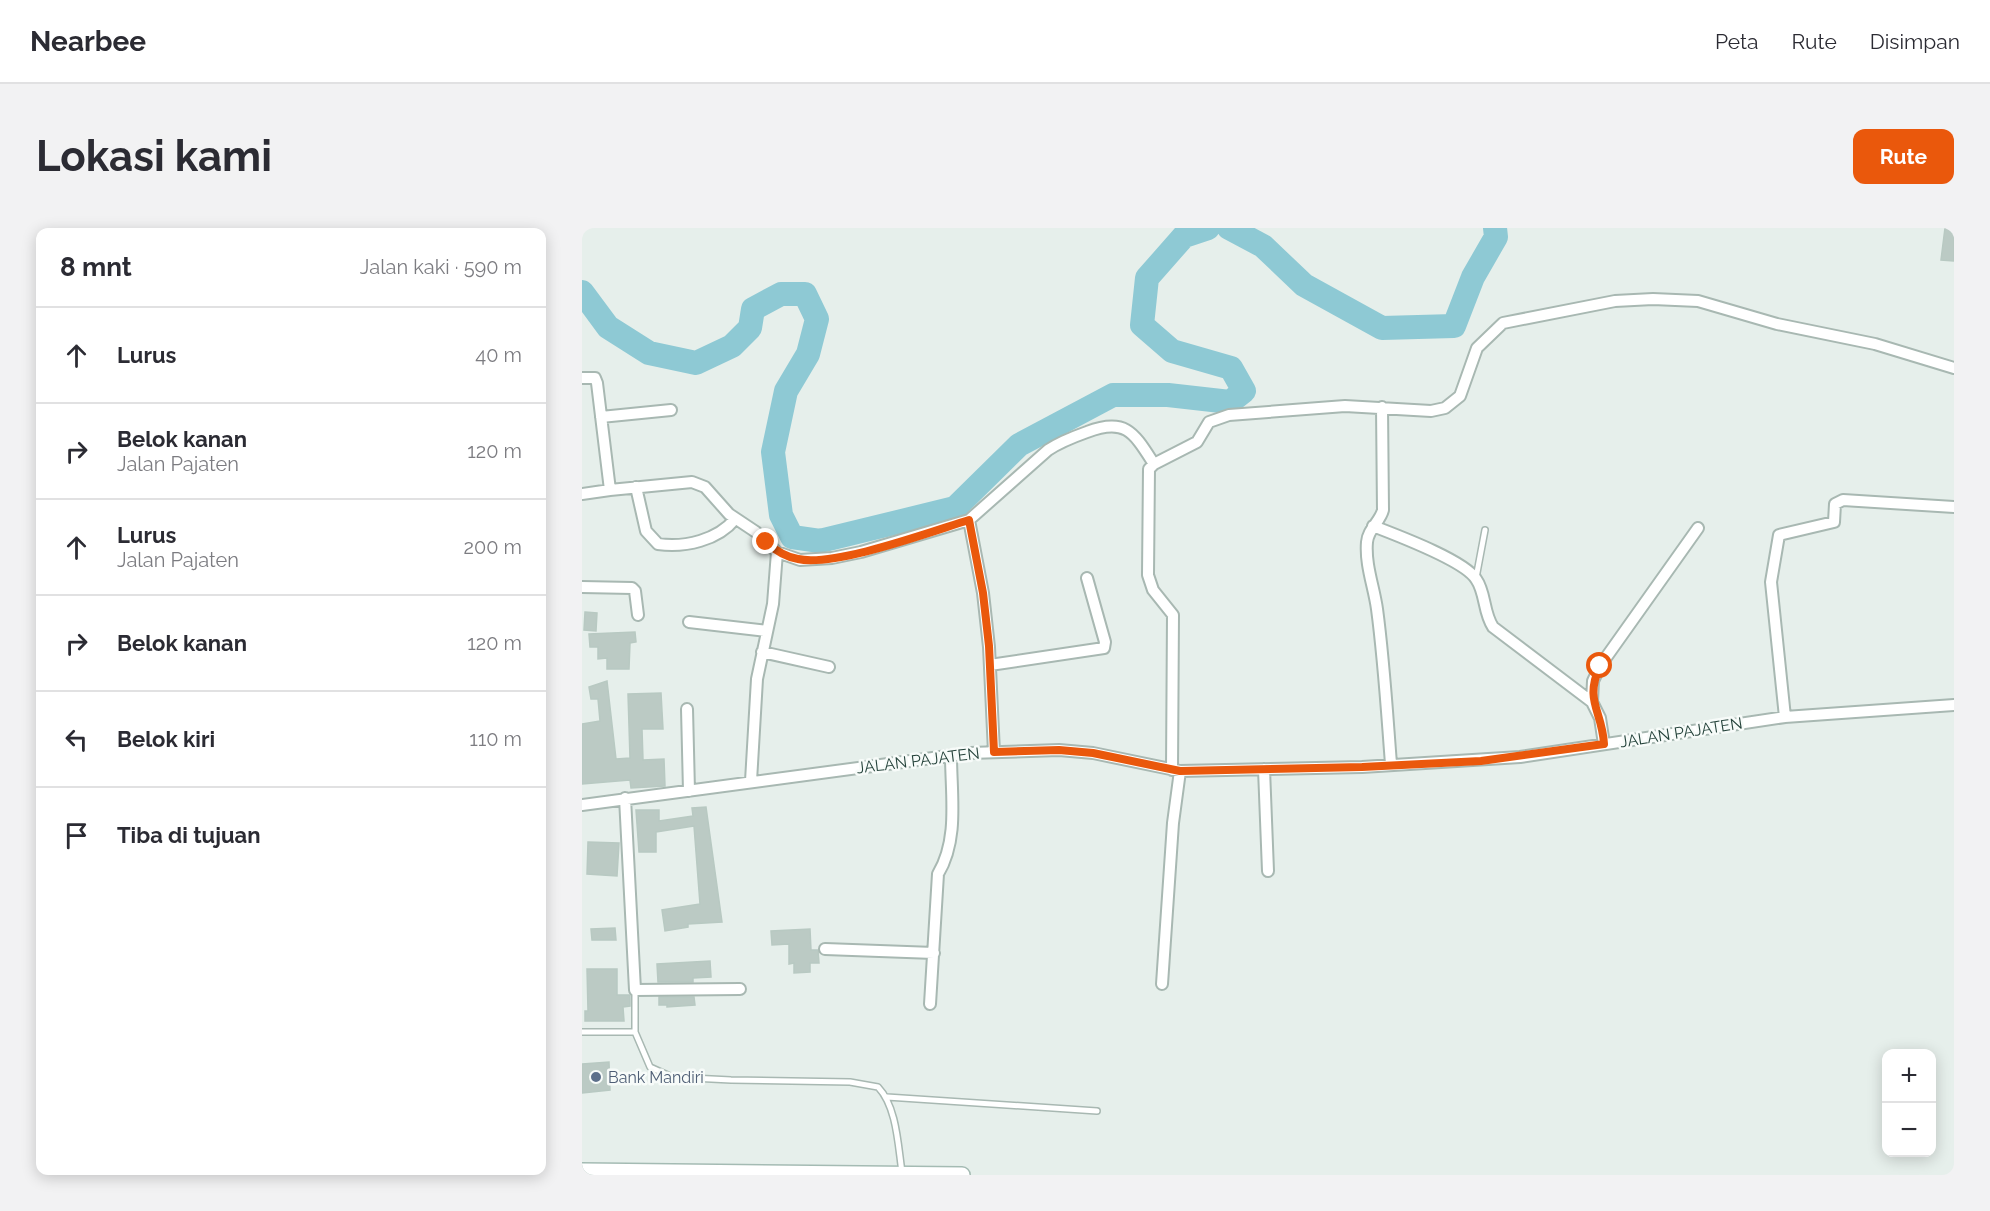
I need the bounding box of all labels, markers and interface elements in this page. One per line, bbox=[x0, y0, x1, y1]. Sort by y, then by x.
text: Nearbee bbox=[30, 25, 146, 58]
text: Peta bbox=[1715, 29, 1759, 54]
text: Rute bbox=[1792, 29, 1837, 54]
text: Disimpan bbox=[1870, 29, 1960, 54]
button: Rute bbox=[1853, 129, 1954, 184]
text: Lokasi kami bbox=[36, 132, 272, 181]
text: 8 mnt bbox=[60, 252, 132, 282]
text: Jalan kaki · 590 m bbox=[360, 255, 522, 279]
icon: ahead bbox=[60, 339, 93, 372]
text: Lurus bbox=[117, 342, 176, 368]
text: 40 m bbox=[475, 343, 522, 367]
text: Belok kanan bbox=[117, 426, 247, 452]
icon: right bbox=[60, 435, 93, 468]
text: 120 m bbox=[467, 439, 522, 463]
text: Jalan Pajaten bbox=[117, 452, 239, 476]
text: Lurus bbox=[117, 522, 176, 548]
route end bbox=[752, 528, 778, 554]
icon: ahead bbox=[60, 531, 93, 564]
text: 200 m bbox=[464, 535, 522, 559]
text: Jalan Pajaten bbox=[117, 548, 239, 572]
icon: right bbox=[60, 627, 93, 660]
text: Belok kanan bbox=[117, 630, 247, 656]
text: 120 m bbox=[467, 631, 522, 655]
route start bbox=[1586, 652, 1612, 678]
street label: JALAN PAJATEN bbox=[1618, 713, 1744, 752]
icon: left bbox=[60, 723, 93, 756]
text: Belok kiri bbox=[117, 726, 215, 752]
text: 110 m bbox=[469, 727, 522, 751]
street label: JALAN PAJATEN bbox=[855, 744, 981, 777]
icon: arrive bbox=[60, 819, 93, 852]
text: Tiba di tujuan bbox=[117, 822, 260, 848]
map controls bbox=[1882, 1049, 1936, 1157]
button: + bbox=[1882, 1049, 1936, 1103]
place label: Bank Mandiri bbox=[608, 1068, 704, 1087]
marker: Bank Mandiri bbox=[589, 1070, 603, 1084]
button: − bbox=[1882, 1103, 1936, 1157]

